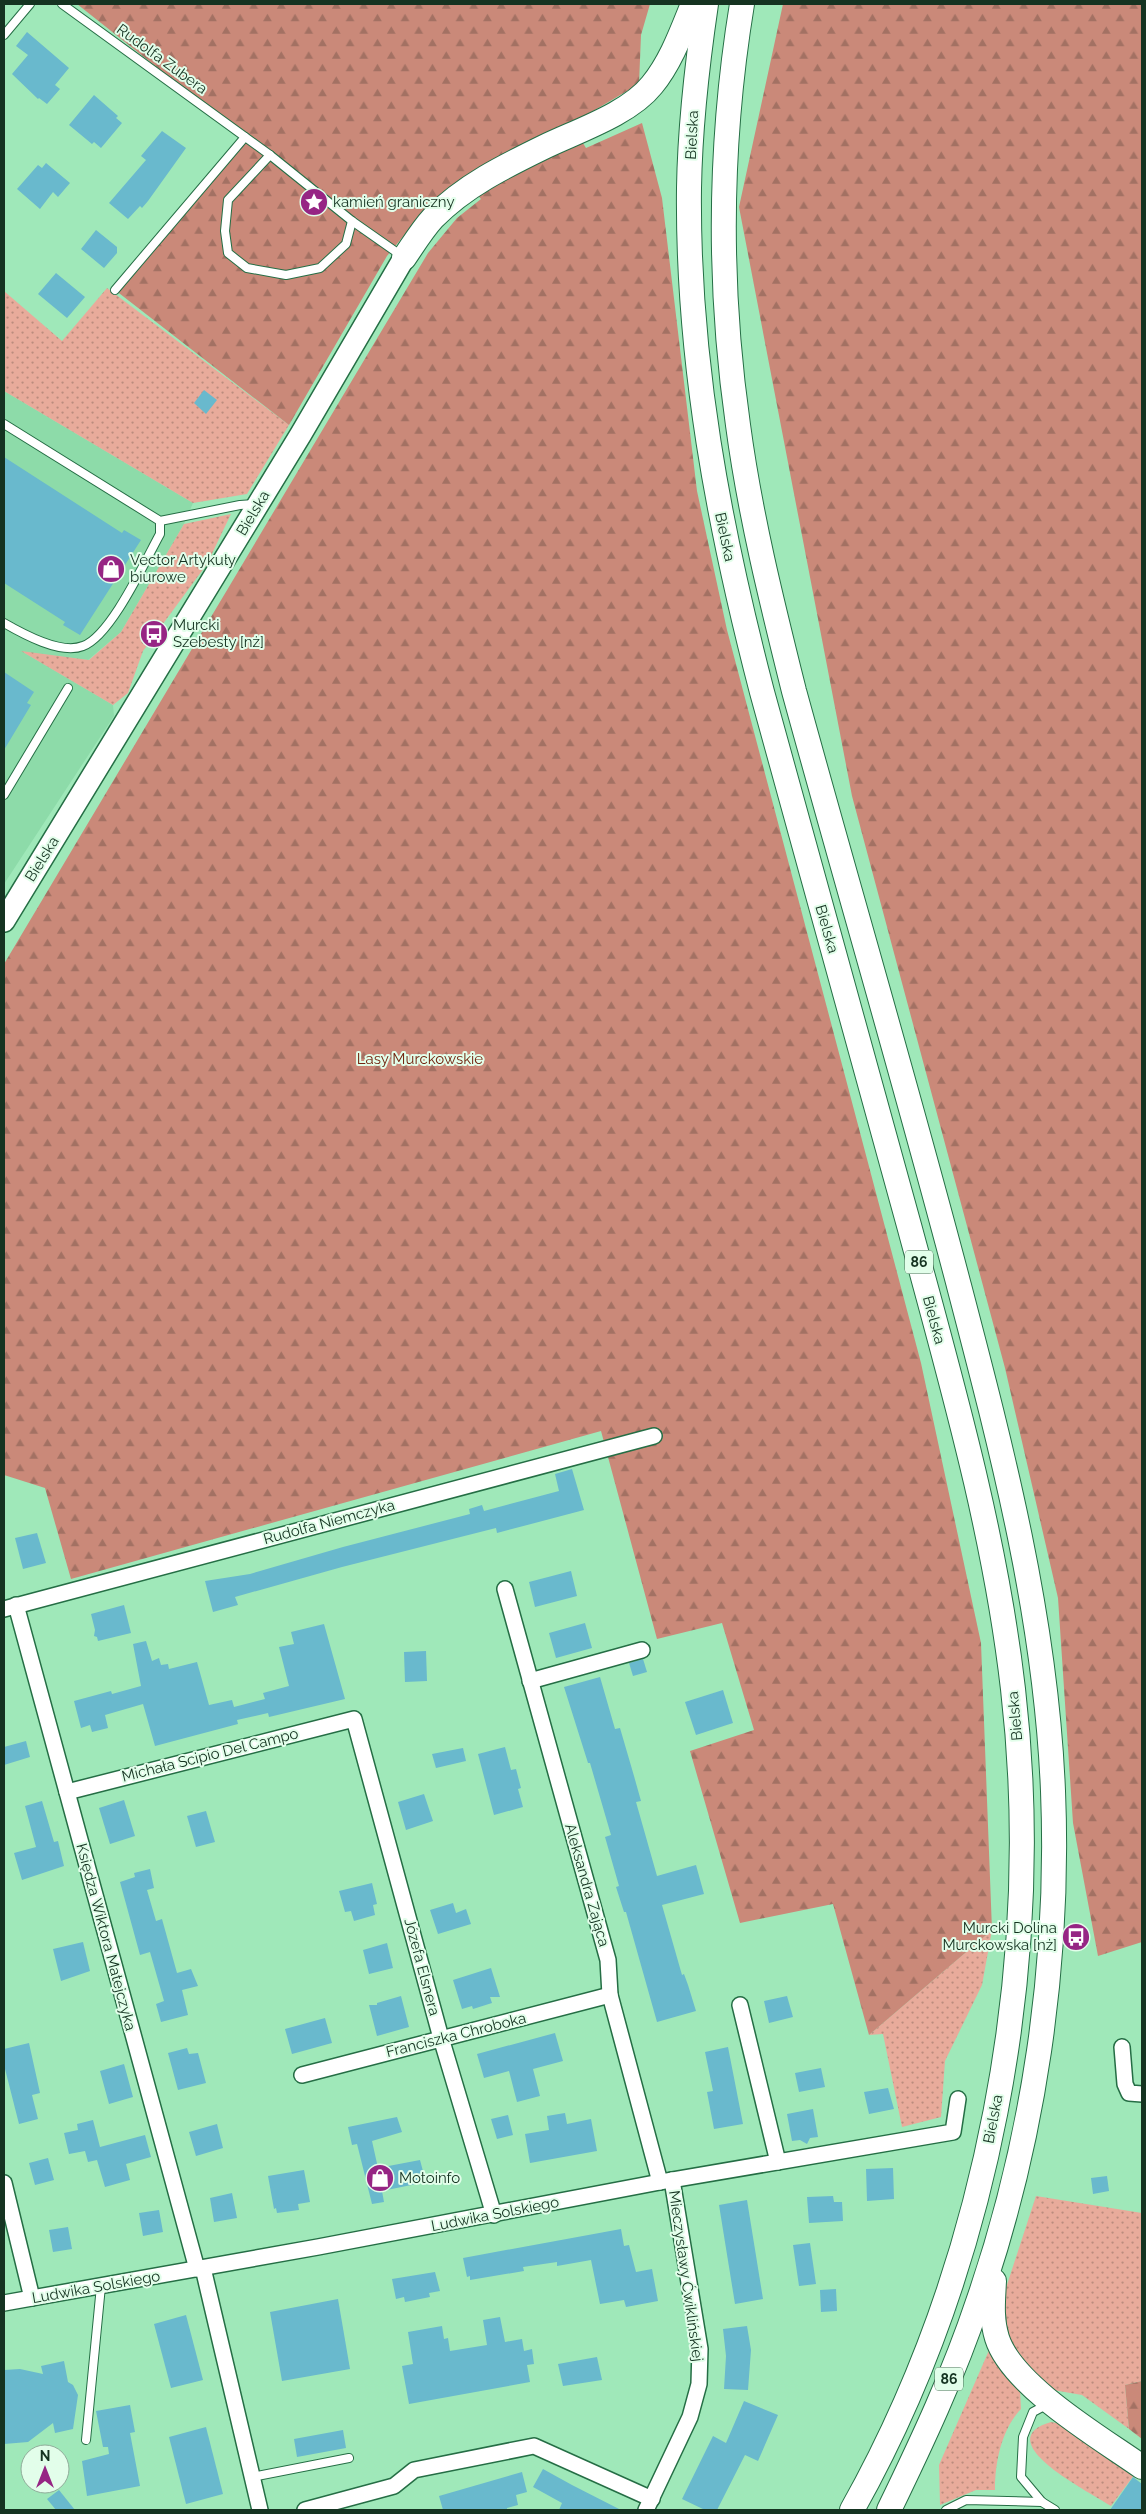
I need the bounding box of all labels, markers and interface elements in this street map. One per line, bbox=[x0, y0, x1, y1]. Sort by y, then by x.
street label: Rudolfa Zubera bbox=[113, 20, 211, 98]
street label: Bielska bbox=[682, 110, 702, 160]
place icon: kamień graniczny bbox=[299, 187, 329, 217]
place label: kamień graniczny bbox=[333, 193, 455, 211]
street label: Bielska bbox=[233, 487, 273, 539]
street label: Bielska bbox=[711, 511, 739, 563]
place label: Vector Artykuły biurowe bbox=[130, 551, 236, 586]
shop icon: Vector Artykuły biurowe bbox=[96, 554, 126, 584]
place label: Murcki Szebesty [nż] bbox=[173, 616, 264, 651]
bus stop icon: Murcki Szebesty [nż] bbox=[139, 619, 169, 649]
street label: Bielska bbox=[21, 833, 63, 885]
street label: Bielska bbox=[812, 903, 842, 955]
park label: Lasy Murckowskie bbox=[357, 1050, 483, 1068]
road number: 86 bbox=[905, 1250, 933, 1274]
street label: Bielska bbox=[919, 1294, 949, 1346]
street label: Rudolfa Niemczyka bbox=[261, 1496, 397, 1548]
street label: Bielska bbox=[1004, 1691, 1026, 1741]
street label: Michała Scipio Del Campo bbox=[120, 1724, 300, 1786]
street label: Aleksandra Zająca bbox=[561, 1821, 613, 1949]
street label: Księdza Wiktora Matejczyka bbox=[72, 1841, 140, 2033]
street label: Józefa Elsnera bbox=[400, 1916, 444, 2018]
place label: Murcki Dolina Murckowska [nż] bbox=[942, 1919, 1057, 1954]
bus stop icon: Murcki Dolina Murckowska [nż] bbox=[1061, 1922, 1091, 1952]
street label: Franciszka Chroboka bbox=[384, 2009, 528, 2061]
street label: Bielska bbox=[979, 2093, 1007, 2145]
shop icon: Motoinfo bbox=[365, 2163, 395, 2193]
place label: Motoinfo bbox=[399, 2169, 460, 2187]
street label: Mieczysławy Ćwiklińskiej bbox=[665, 2189, 707, 2363]
street label: Ludwika Solskiego bbox=[430, 2193, 561, 2235]
street label: Ludwika Solskiego bbox=[30, 2267, 162, 2307]
road number: 86 bbox=[935, 2368, 963, 2390]
north arrow bbox=[20, 2444, 70, 2494]
text: N bbox=[40, 2448, 50, 2464]

